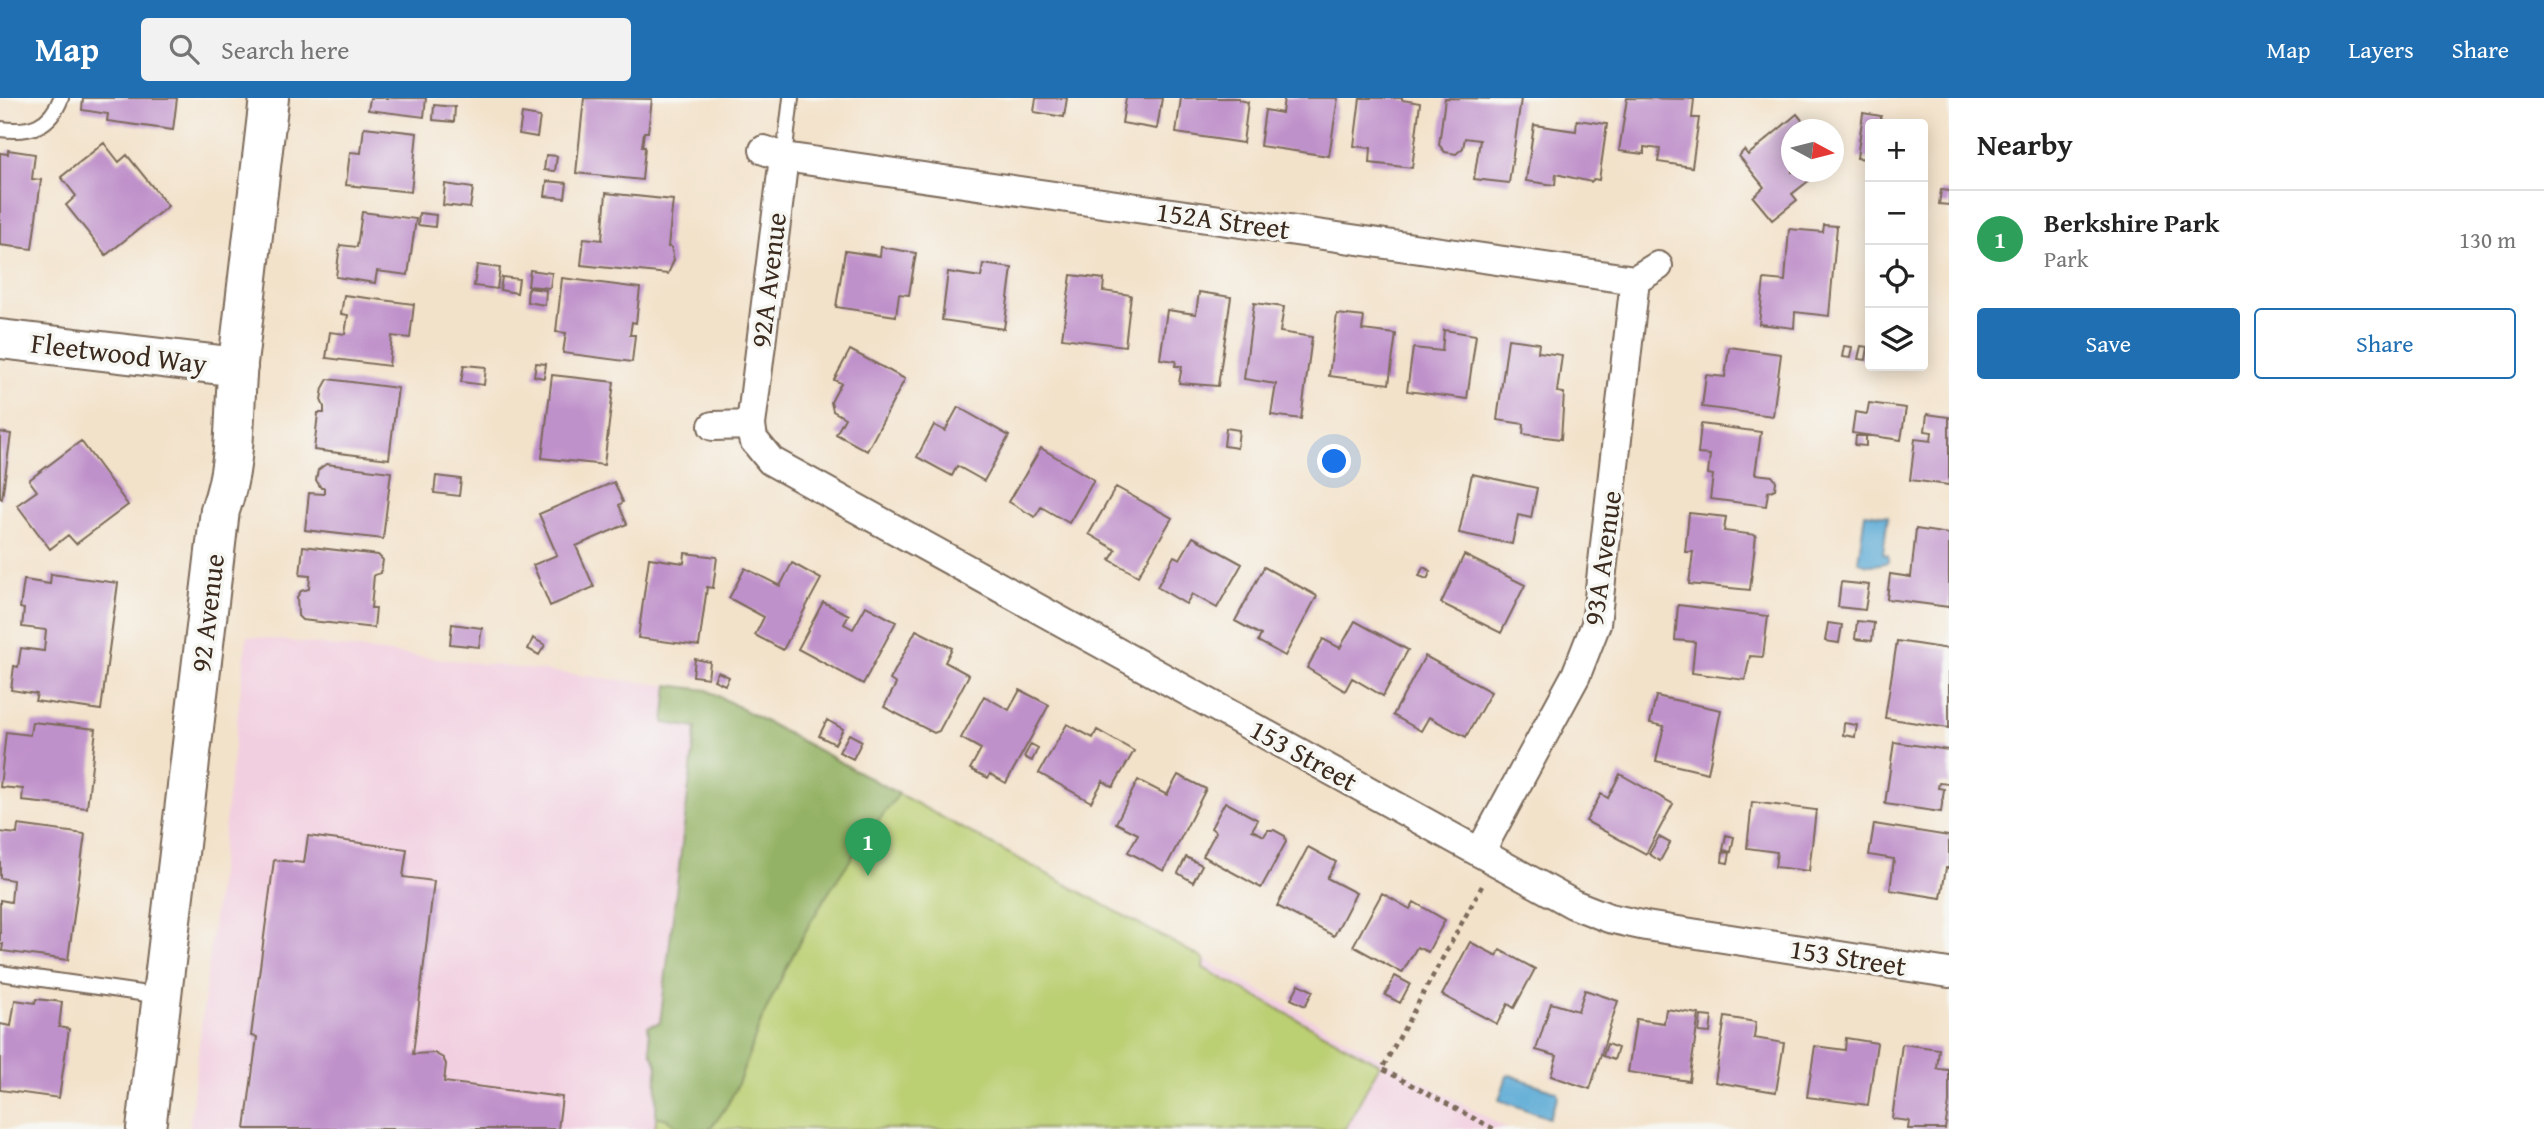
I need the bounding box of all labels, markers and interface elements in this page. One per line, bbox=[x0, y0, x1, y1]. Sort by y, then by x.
search box bbox=[141, 18, 631, 81]
text: Map bbox=[35, 25, 99, 73]
icon: search bbox=[165, 30, 203, 68]
text: Search here bbox=[221, 30, 349, 69]
text: Map bbox=[2267, 32, 2310, 67]
text: Layers bbox=[2348, 32, 2414, 67]
text: Share bbox=[2452, 32, 2509, 67]
north arrow bbox=[1781, 119, 1844, 182]
map controls bbox=[1865, 119, 1928, 371]
button: + bbox=[1865, 119, 1928, 182]
text: Nearby bbox=[1977, 122, 2073, 166]
button: − bbox=[1865, 182, 1928, 245]
street label: 152A Street bbox=[1154, 190, 1293, 249]
text: Berkshire Park bbox=[2044, 203, 2219, 242]
street label: 92A Avenue bbox=[739, 210, 796, 350]
text: 1 bbox=[1994, 223, 2006, 256]
text: 130 m bbox=[2459, 223, 2516, 256]
text: Park bbox=[2044, 242, 2088, 275]
button: locate bbox=[1865, 245, 1928, 308]
button: layers bbox=[1865, 308, 1928, 371]
button: Save bbox=[1977, 308, 2240, 379]
button: Share bbox=[2254, 308, 2516, 379]
street label: Fleetwood Way bbox=[29, 321, 209, 384]
your location bbox=[1317, 444, 1351, 478]
street label: 93A Avenue bbox=[1572, 488, 1631, 628]
street label: 92 Avenue bbox=[179, 551, 234, 675]
street label: 153 Street bbox=[1243, 708, 1366, 801]
pin: 1 bbox=[845, 818, 891, 876]
street label: 153 Street bbox=[1787, 927, 1909, 986]

